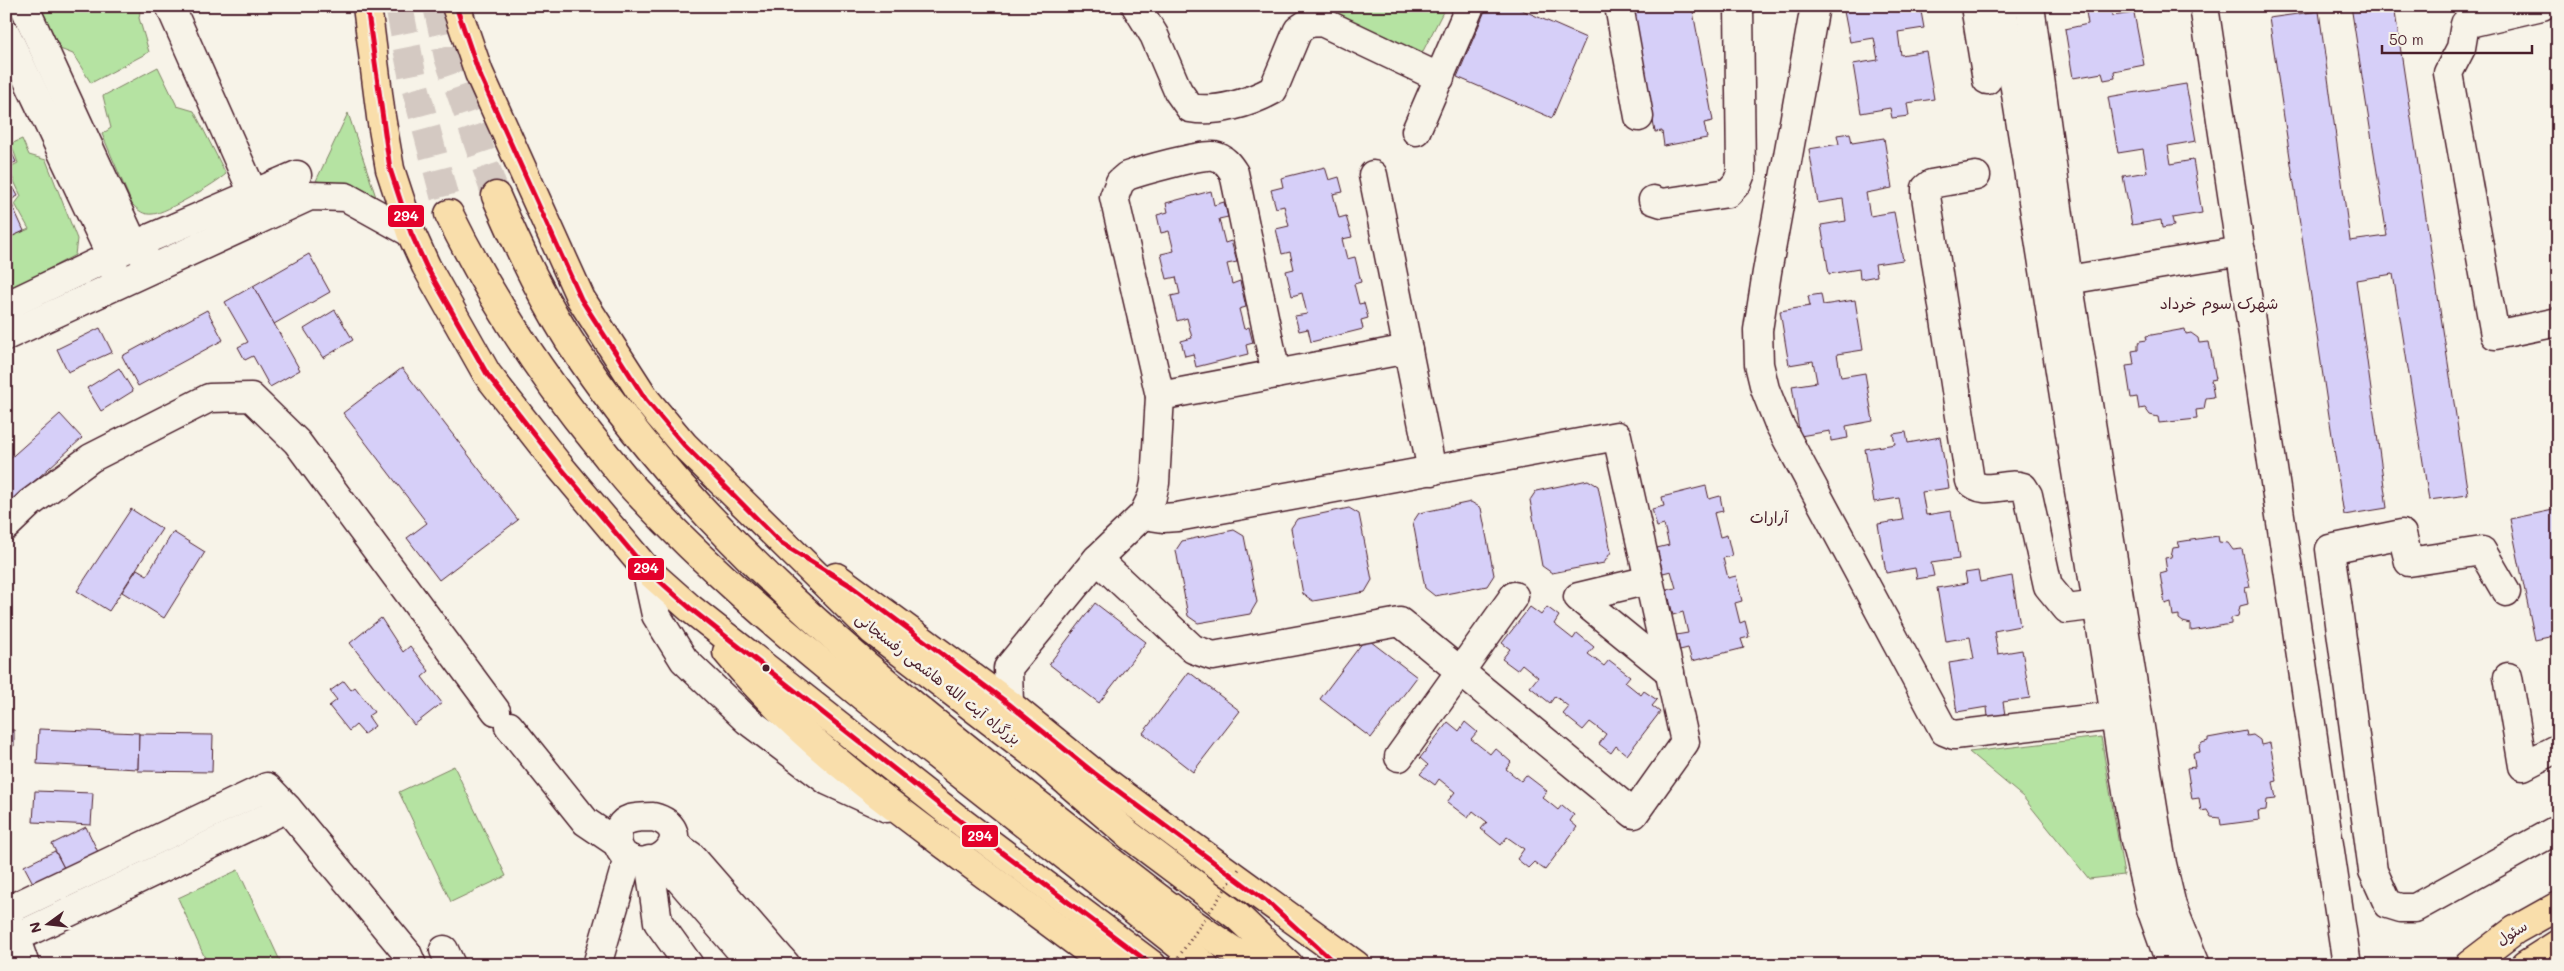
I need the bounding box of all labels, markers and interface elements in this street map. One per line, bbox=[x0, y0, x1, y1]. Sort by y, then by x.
scale bar bbox=[2382, 22, 2532, 54]
text: 50 m bbox=[2389, 29, 2424, 49]
line badge: 294 bbox=[387, 204, 425, 228]
text: 294 bbox=[393, 206, 419, 225]
district label: شهرک سوم خرداد bbox=[2160, 292, 2278, 316]
district label: آرارات bbox=[1750, 506, 1789, 527]
line badge: 294 bbox=[627, 557, 665, 581]
text: 294 bbox=[633, 558, 659, 577]
street label: بزرگراه آیت الله هاشمی رفسنجانی bbox=[851, 607, 1025, 750]
unlabelled marker bbox=[761, 663, 771, 673]
line badge: 294 bbox=[961, 824, 999, 848]
text: 294 bbox=[967, 826, 993, 845]
north arrow bbox=[22, 898, 72, 948]
street label: سئول bbox=[2492, 915, 2531, 949]
text: N bbox=[24, 920, 46, 935]

